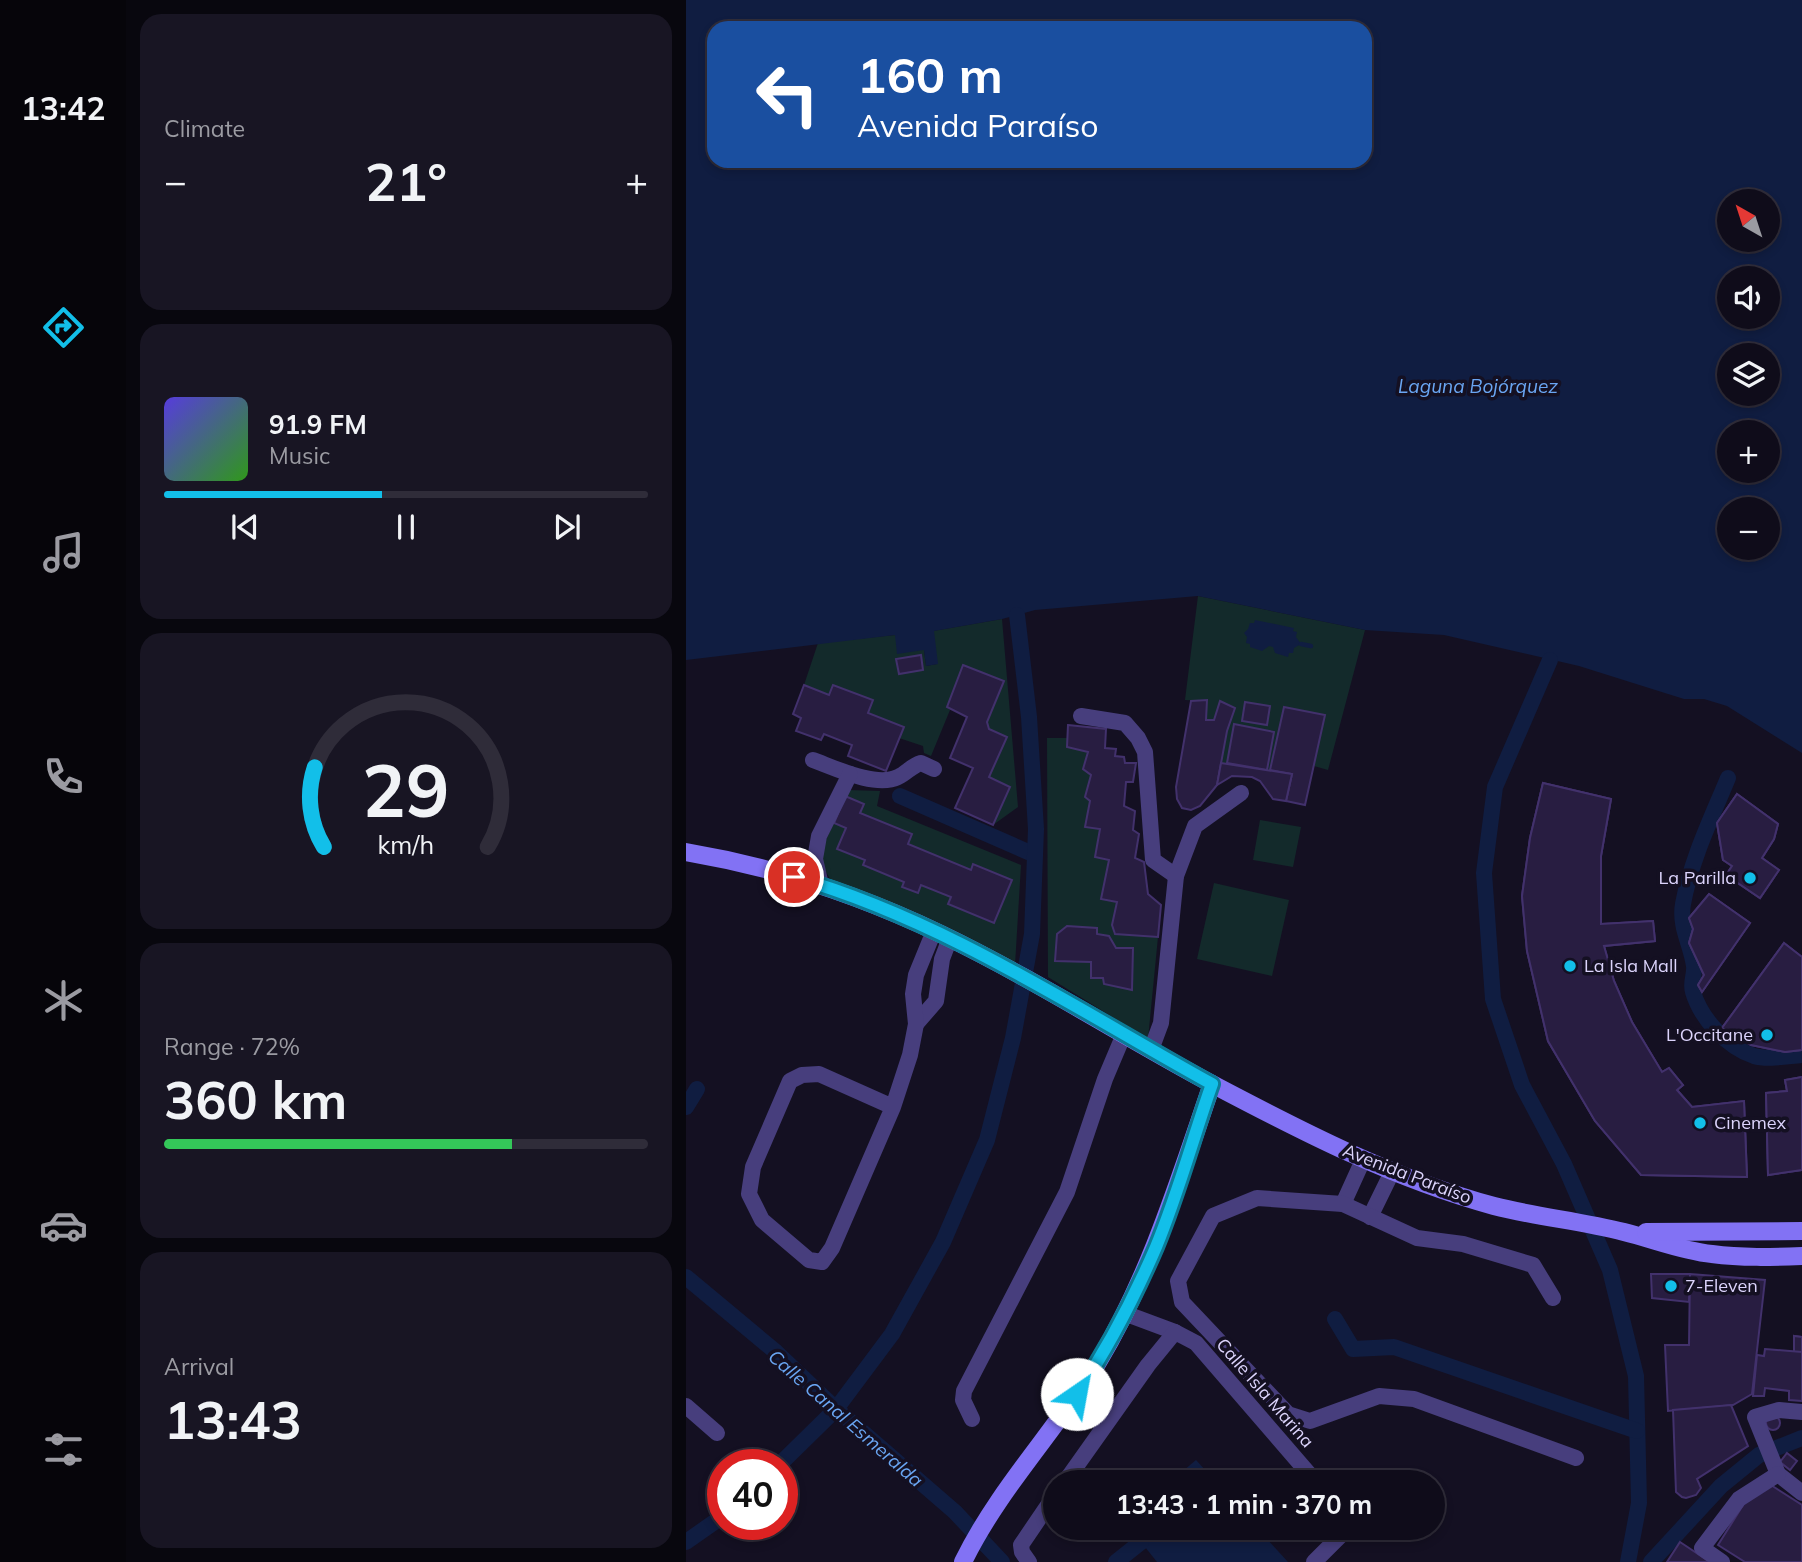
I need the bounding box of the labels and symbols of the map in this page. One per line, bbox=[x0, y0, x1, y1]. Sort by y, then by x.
north arrow bbox=[1717, 189, 1780, 252]
water label: Laguna Bojórquez bbox=[1398, 374, 1558, 398]
pin bbox=[764, 847, 824, 907]
place label: La Parilla bbox=[1658, 866, 1736, 889]
marker: La Parilla bbox=[1742, 870, 1758, 886]
place label: La Isla Mall bbox=[1584, 954, 1678, 977]
marker: La Isla Mall bbox=[1562, 958, 1578, 974]
place label: L'Occitane bbox=[1666, 1023, 1753, 1046]
marker: L'Occitane bbox=[1759, 1027, 1775, 1043]
place label: Cinemex bbox=[1714, 1111, 1786, 1134]
marker: Cinemex bbox=[1692, 1115, 1708, 1131]
street label: Avenida Paraíso bbox=[1340, 1138, 1475, 1209]
place label: 7-Eleven bbox=[1685, 1274, 1758, 1297]
marker: 7-Eleven bbox=[1663, 1278, 1679, 1294]
street label: Calle Isla Marina bbox=[1212, 1333, 1319, 1452]
water label: Calle Canal Esmeralda bbox=[764, 1344, 928, 1492]
position arrow bbox=[1040, 1357, 1114, 1431]
speed limit sign: 40 bbox=[707, 1449, 798, 1540]

